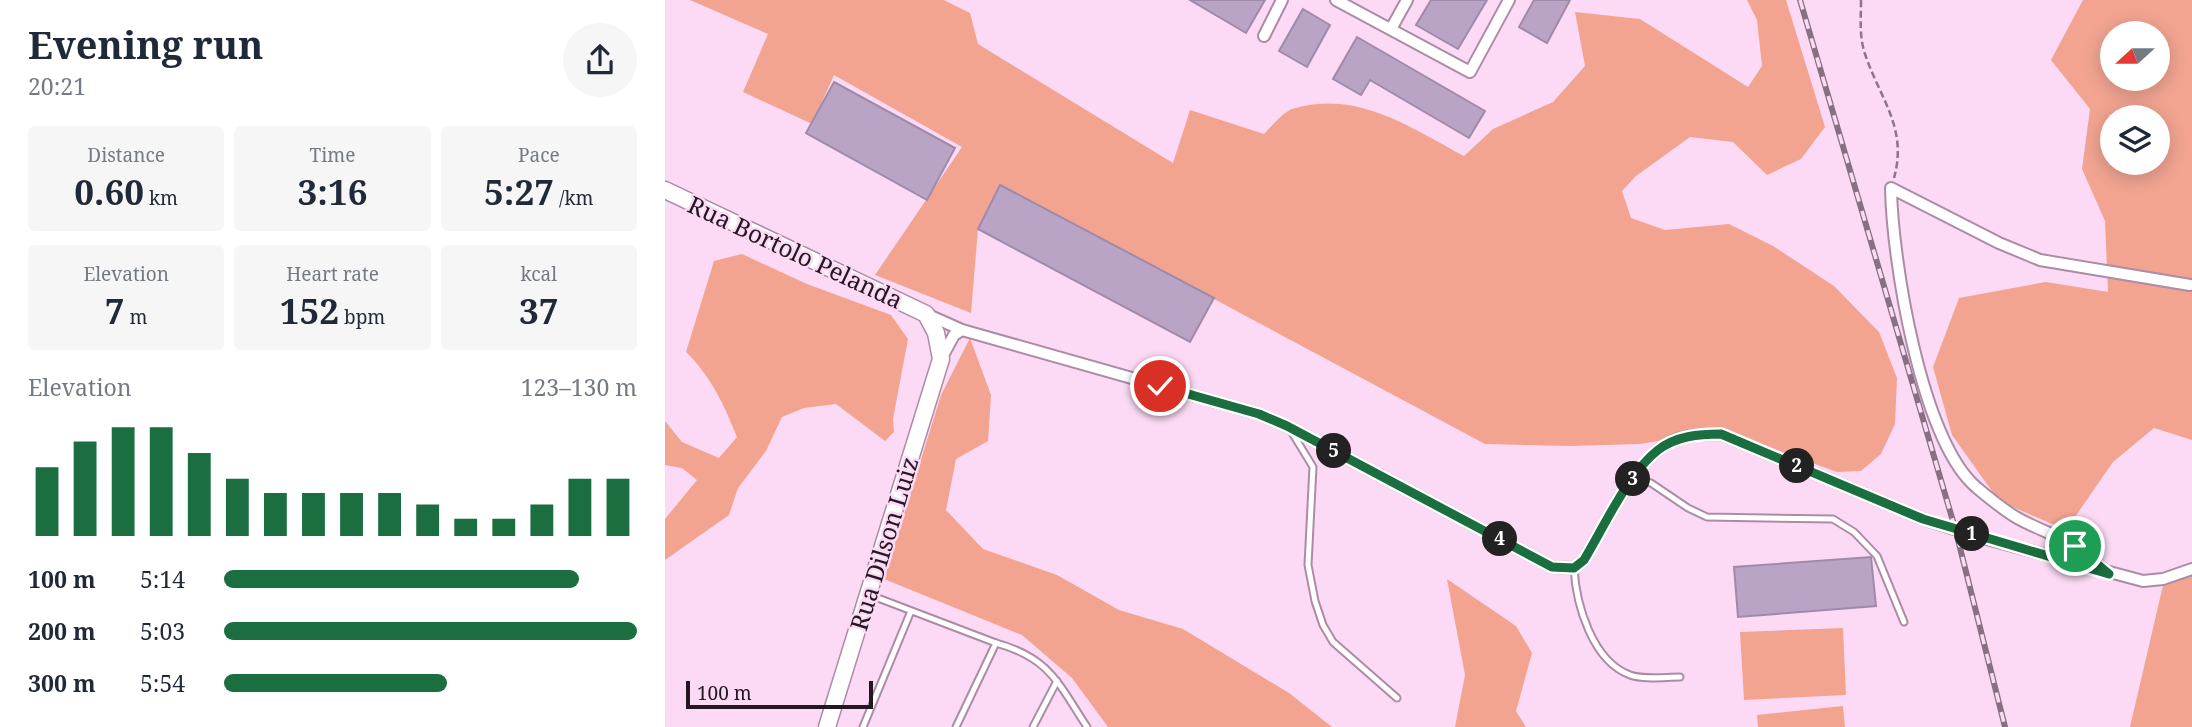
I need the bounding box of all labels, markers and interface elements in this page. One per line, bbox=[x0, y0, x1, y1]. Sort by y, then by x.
text: Evening run bbox=[28, 18, 263, 70]
north arrow bbox=[2100, 21, 2170, 91]
map controls bbox=[2100, 21, 2170, 175]
button: share bbox=[563, 23, 637, 97]
text: 20:21 bbox=[28, 70, 86, 102]
button: layers bbox=[2100, 105, 2170, 175]
text: Distance bbox=[87, 142, 165, 168]
text: Time bbox=[310, 142, 355, 168]
text: Pace bbox=[518, 142, 560, 168]
text: 0.60 bbox=[74, 168, 144, 215]
text: 3:16 bbox=[298, 168, 367, 215]
text: 5:27 bbox=[484, 168, 554, 215]
text: km bbox=[144, 185, 178, 211]
text: /km bbox=[554, 185, 594, 211]
street label: Rua Bortolo Pelanda bbox=[683, 187, 908, 316]
text: Elevation bbox=[83, 261, 169, 287]
text: Heart rate bbox=[286, 261, 379, 287]
text: kcal bbox=[520, 261, 557, 287]
text: 7 bbox=[105, 287, 125, 334]
text: 152 bbox=[280, 287, 339, 334]
text: 37 bbox=[519, 287, 559, 334]
text: m bbox=[125, 304, 148, 330]
text: bpm bbox=[339, 304, 385, 330]
pin bbox=[1130, 356, 1190, 416]
icon: check bbox=[1141, 367, 1179, 405]
text: Elevation bbox=[28, 371, 132, 403]
text: 123–130 m bbox=[521, 371, 637, 403]
pin: 5 bbox=[1317, 434, 1351, 468]
text: 5 bbox=[1328, 437, 1339, 463]
pin: 2 bbox=[1779, 448, 1815, 484]
text: 2 bbox=[1791, 452, 1802, 478]
street label: Rua Dilson Luiz bbox=[841, 453, 926, 634]
pin: 3 bbox=[1615, 462, 1651, 496]
text: 3 bbox=[1627, 465, 1638, 491]
pin: 1 bbox=[1955, 516, 1989, 552]
pin bbox=[2045, 516, 2105, 576]
text: 1 bbox=[1966, 520, 1977, 546]
pin: 4 bbox=[1483, 522, 1517, 556]
text: 4 bbox=[1494, 525, 1505, 551]
icon: arrive bbox=[2056, 527, 2094, 565]
text: 100 m bbox=[28, 563, 96, 595]
text: 5:14 bbox=[140, 563, 185, 595]
text: 200 m bbox=[28, 615, 96, 647]
text: 5:03 bbox=[140, 615, 185, 647]
text: 300 m bbox=[28, 667, 96, 699]
text: 5:54 bbox=[140, 667, 185, 699]
scale bar bbox=[686, 678, 873, 710]
text: 100 m bbox=[697, 680, 752, 706]

